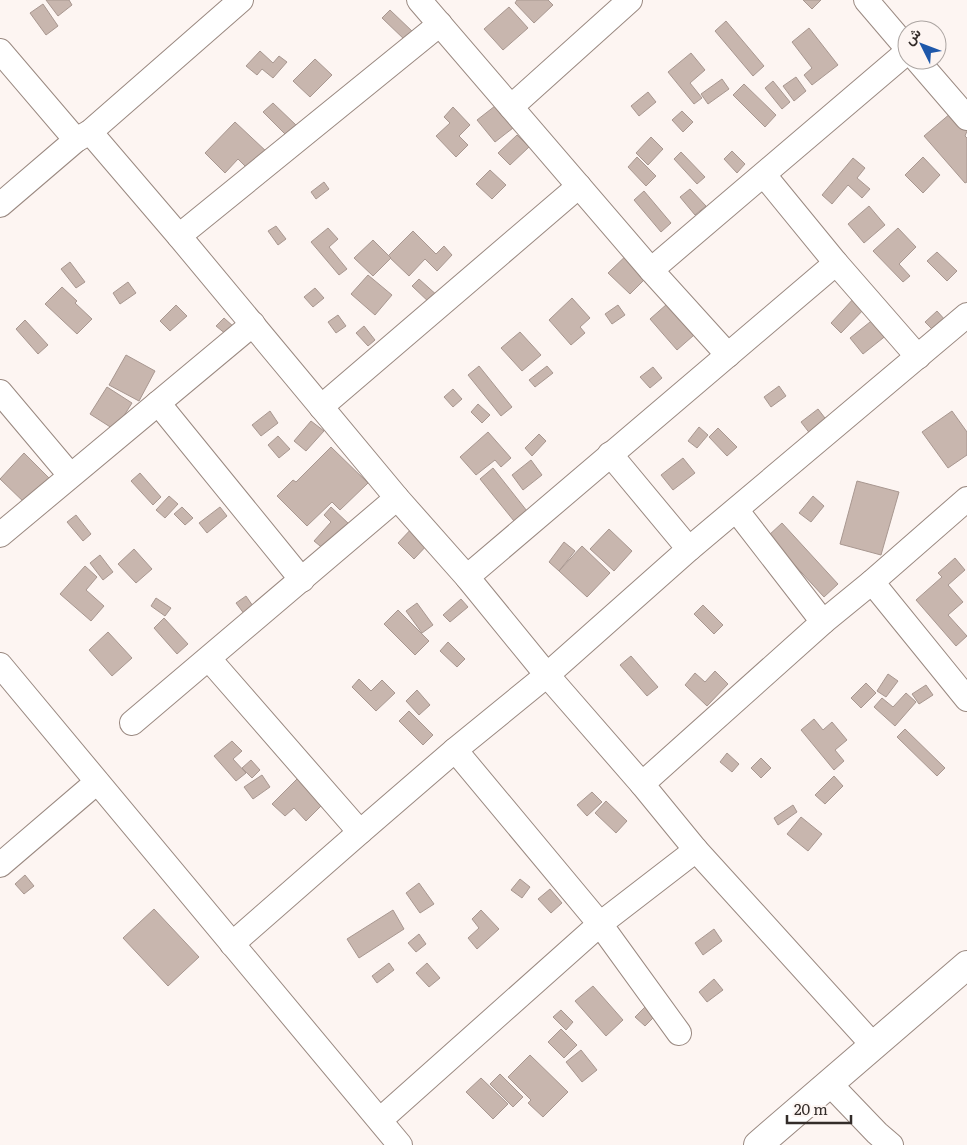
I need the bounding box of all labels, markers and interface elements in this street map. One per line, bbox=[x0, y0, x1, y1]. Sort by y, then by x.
north arrow bbox=[897, 20, 947, 70]
text: ش bbox=[899, 23, 925, 49]
scale bar bbox=[787, 1092, 851, 1124]
text: 20 m bbox=[794, 1097, 828, 1120]

